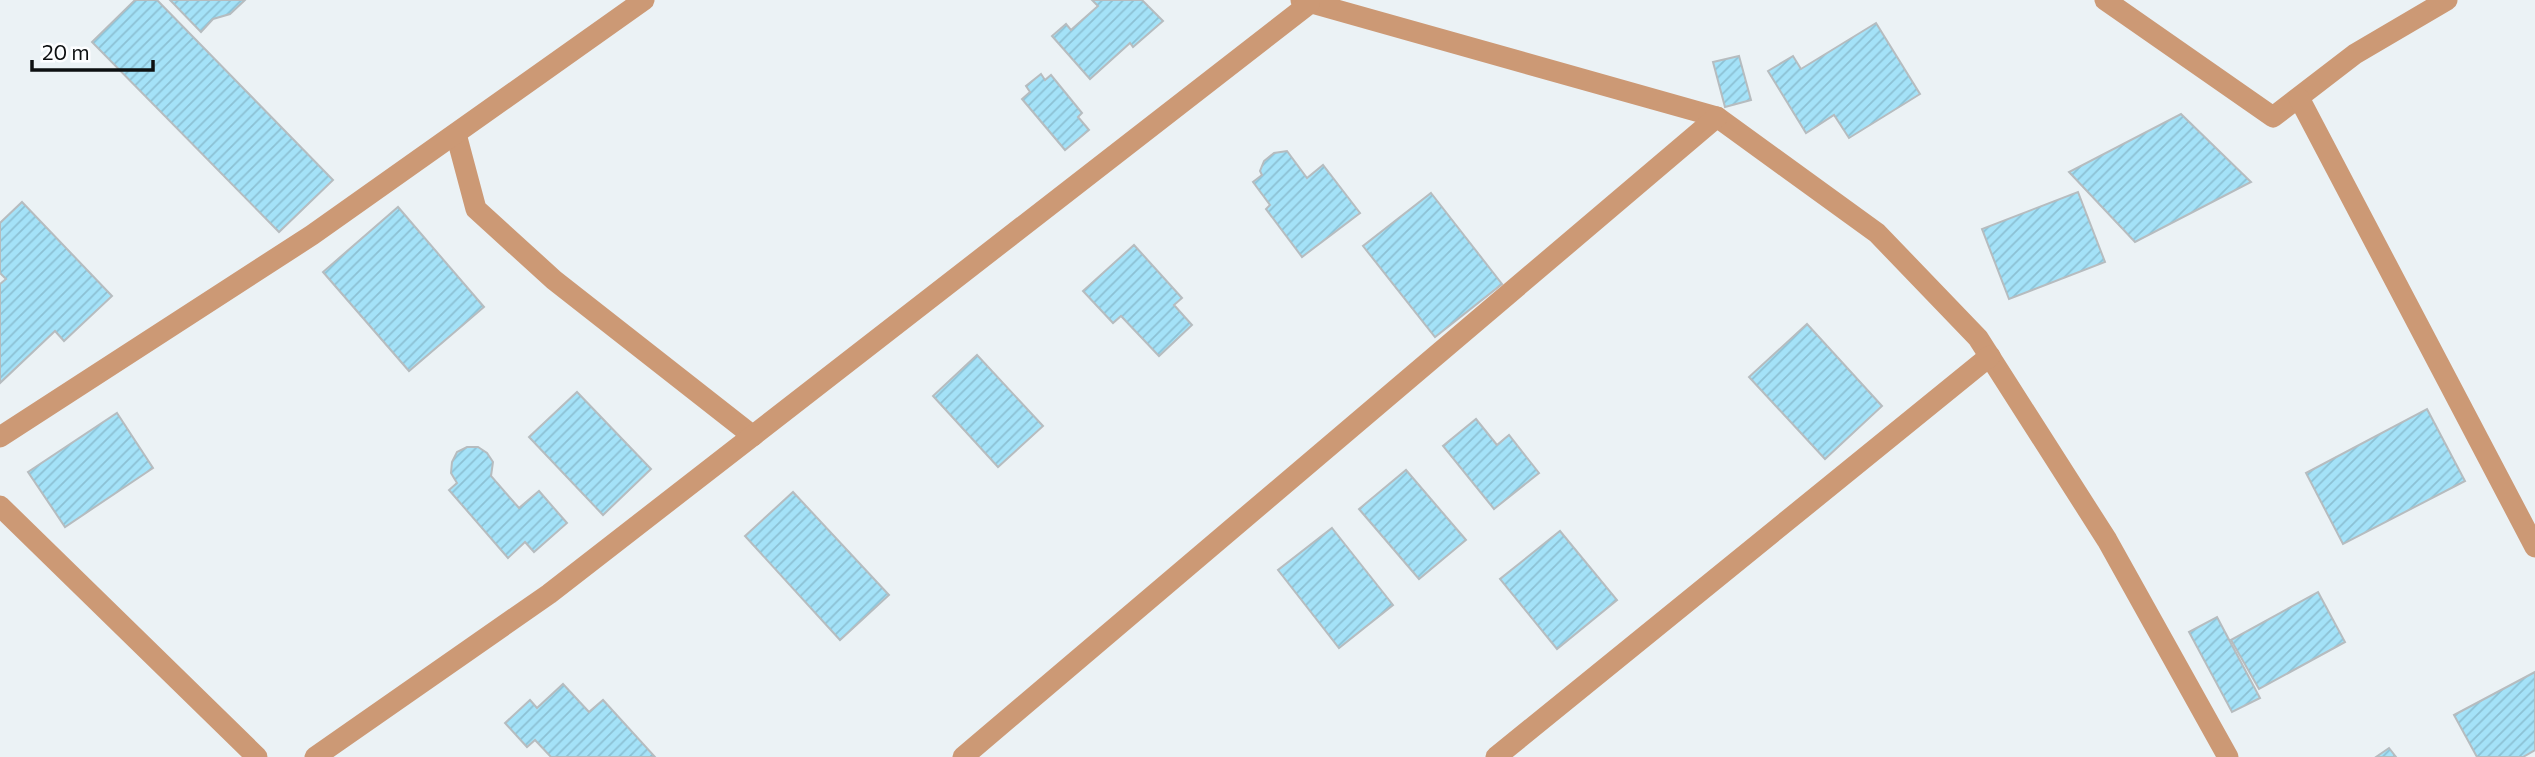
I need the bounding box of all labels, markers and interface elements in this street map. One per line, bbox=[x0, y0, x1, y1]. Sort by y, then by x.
scale bar bbox=[32, 28, 152, 72]
text: 20 m bbox=[42, 39, 90, 64]

